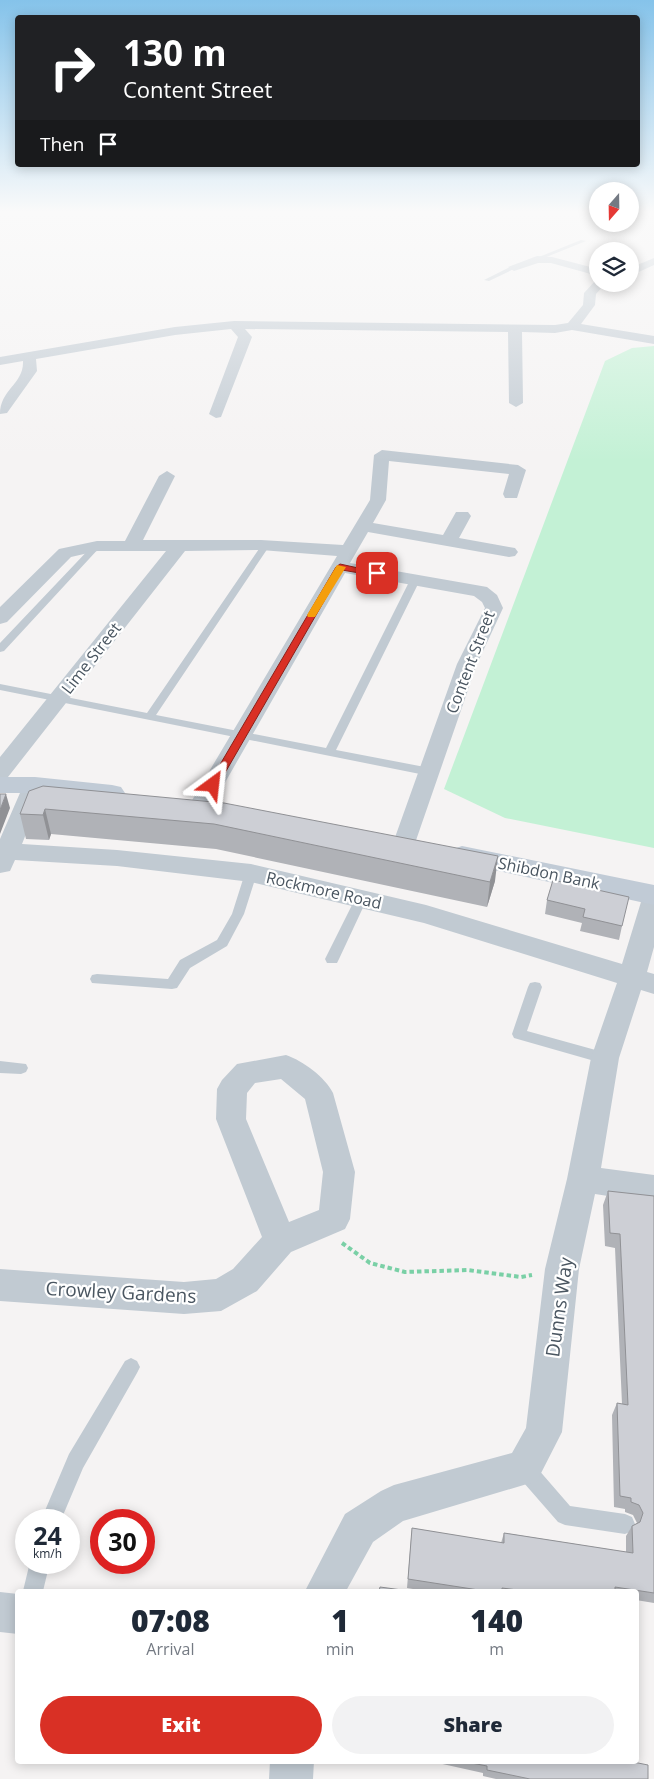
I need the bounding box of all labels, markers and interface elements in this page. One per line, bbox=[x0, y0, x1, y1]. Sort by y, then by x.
text: 130 m bbox=[123, 29, 227, 76]
icon: right bbox=[40, 35, 105, 100]
text: Content Street bbox=[123, 74, 272, 104]
icon: arrive bbox=[94, 130, 122, 158]
text: Then bbox=[40, 131, 84, 157]
north arrow bbox=[589, 182, 639, 232]
map controls bbox=[589, 182, 639, 292]
button: layers bbox=[589, 242, 639, 292]
pin bbox=[356, 552, 398, 594]
icon: arrive bbox=[363, 559, 391, 587]
street label: Content Street bbox=[440, 607, 500, 717]
street label: Lime Street bbox=[56, 617, 126, 698]
position arrow bbox=[186, 758, 238, 810]
street label: Shibdon Bank bbox=[496, 852, 602, 895]
street label: Rockmore Road bbox=[264, 866, 384, 914]
street label: Dunns Way bbox=[539, 1255, 579, 1359]
street label: Crowley Gardens bbox=[45, 1275, 197, 1309]
speed limit sign: 30 bbox=[90, 1509, 155, 1574]
text: 24 bbox=[33, 1518, 62, 1552]
text: km/h bbox=[33, 1545, 62, 1562]
text: 07:08 bbox=[131, 1600, 210, 1641]
text: 1 bbox=[331, 1600, 349, 1641]
text: 140 bbox=[470, 1600, 523, 1641]
text: Arrival bbox=[146, 1638, 194, 1660]
text: min bbox=[326, 1638, 354, 1660]
text: m bbox=[489, 1638, 504, 1660]
button: Exit bbox=[40, 1696, 322, 1754]
button: Share bbox=[332, 1696, 614, 1754]

